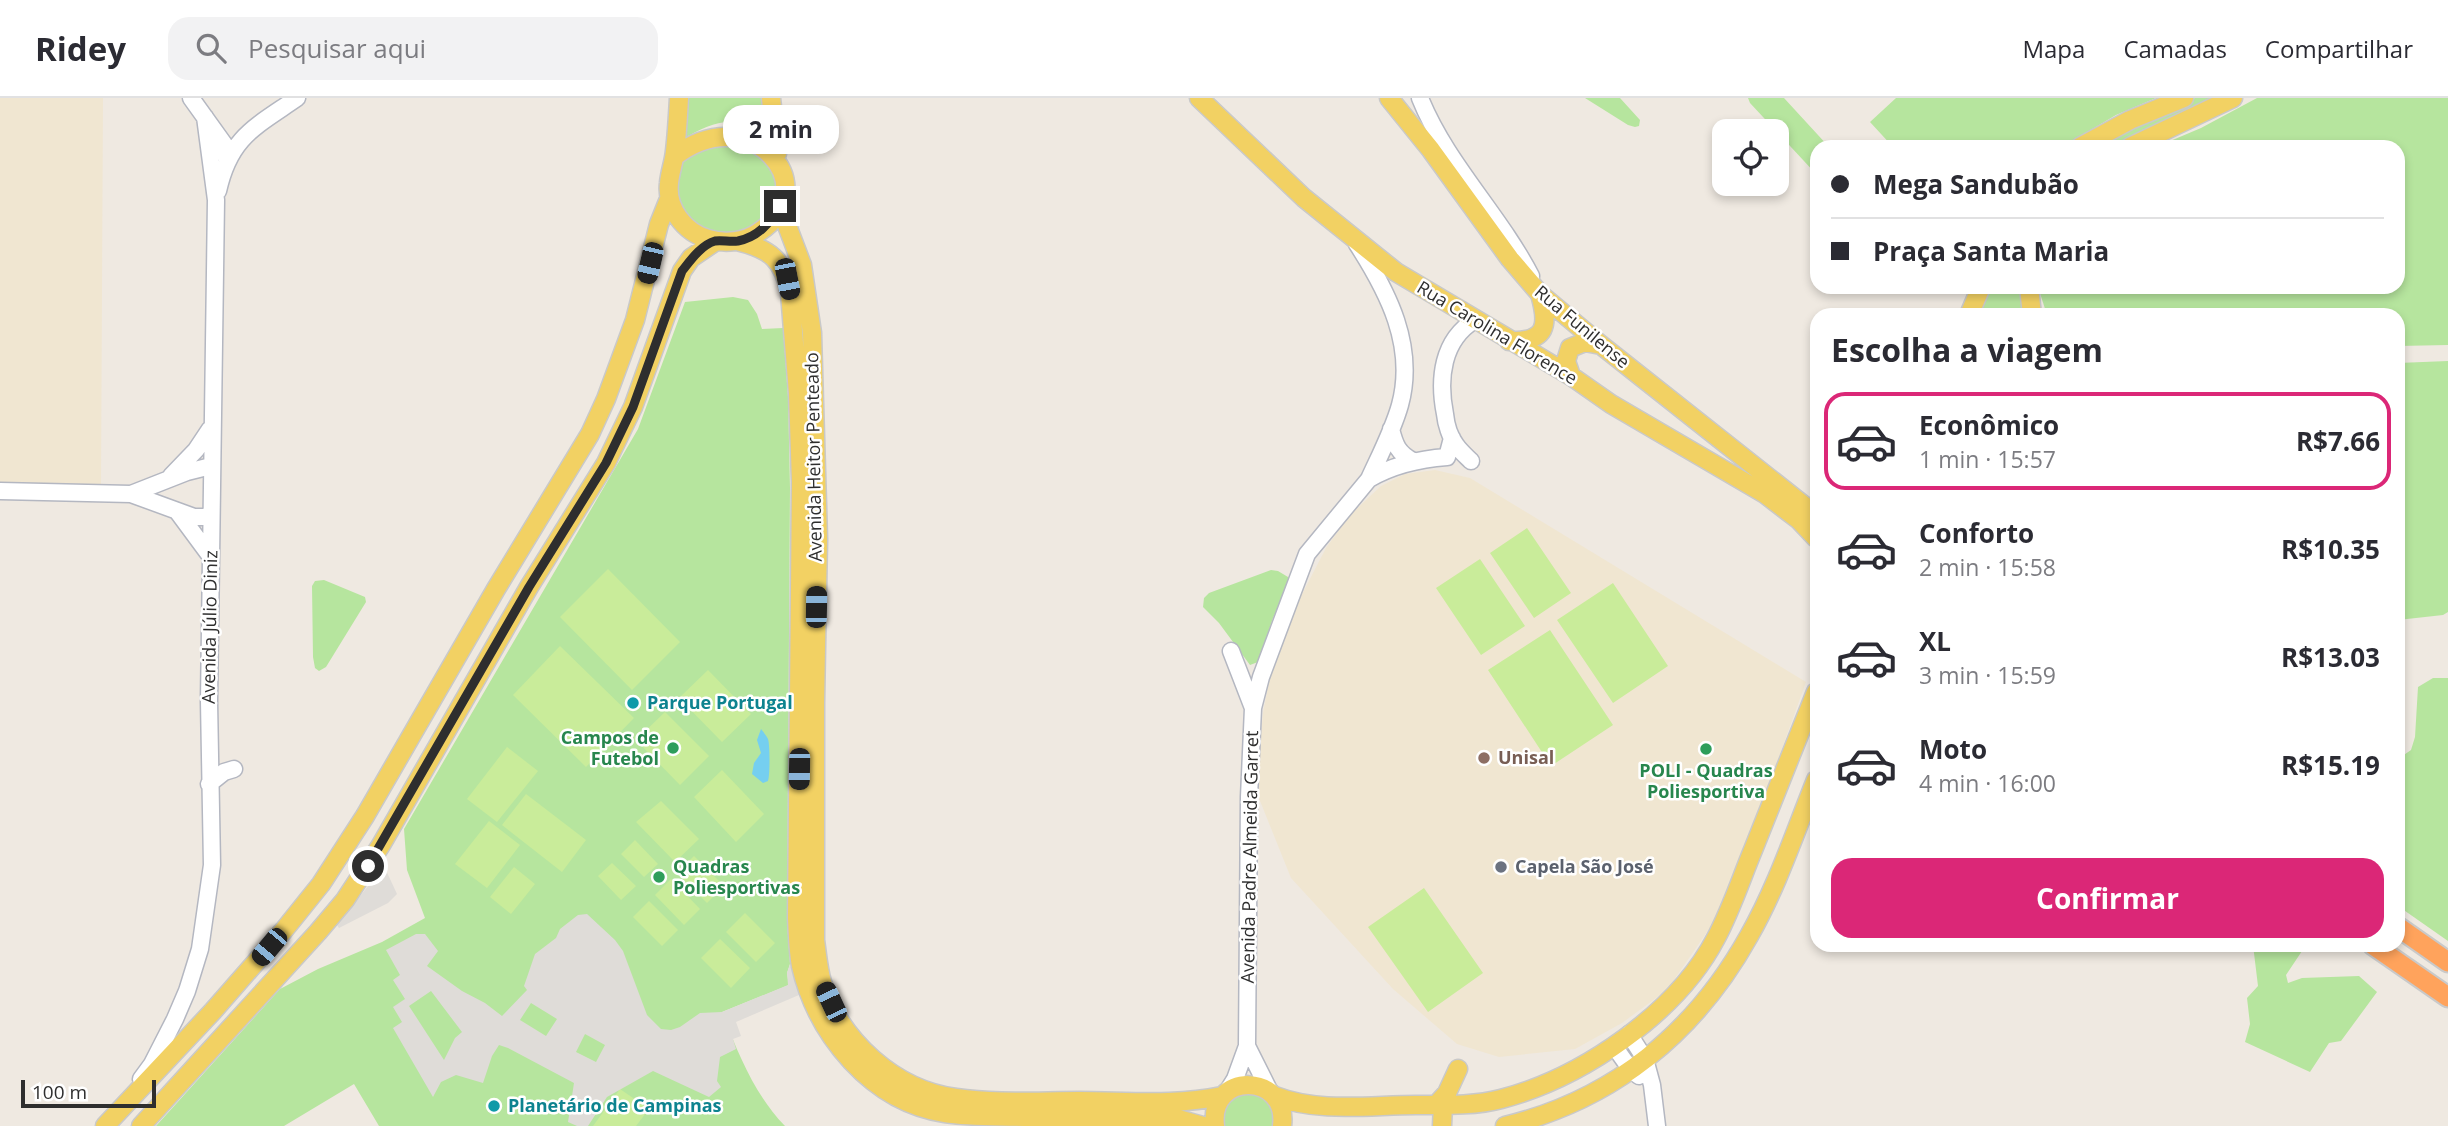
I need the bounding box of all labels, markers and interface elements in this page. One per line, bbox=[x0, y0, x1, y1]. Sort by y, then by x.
search box bbox=[168, 17, 658, 80]
text: Ridey bbox=[35, 26, 126, 71]
icon: search bbox=[192, 29, 230, 67]
text: Pesquisar aqui bbox=[248, 30, 426, 66]
text: Mapa bbox=[2022, 32, 2085, 65]
text: Camadas bbox=[2123, 32, 2227, 65]
text: Compartilhar bbox=[2265, 32, 2413, 65]
callout: 2 min bbox=[722, 105, 838, 154]
text: 2 min bbox=[749, 113, 813, 145]
map controls bbox=[1712, 119, 1789, 196]
button: locate bbox=[1712, 119, 1789, 196]
text: Mega Sandubão bbox=[1873, 166, 2079, 202]
route end bbox=[764, 190, 796, 222]
text: Praça Santa Maria bbox=[1873, 233, 2109, 269]
car bbox=[636, 240, 665, 286]
car bbox=[773, 256, 802, 302]
street label: Rua Carolina Florence bbox=[1413, 275, 1582, 390]
street label: Rua Funilense bbox=[1530, 279, 1635, 373]
text: Escolha a viagem bbox=[1831, 328, 2103, 371]
street label: Avenida Heitor Penteado bbox=[799, 352, 827, 562]
text: Econômico bbox=[1919, 407, 2059, 443]
icon: car bbox=[1835, 410, 1898, 473]
text: R$7.66 bbox=[2296, 423, 2380, 459]
text: 1 min · 15:57 bbox=[1919, 443, 2056, 475]
text: Conforto bbox=[1919, 515, 2034, 551]
icon: car bbox=[1835, 518, 1898, 581]
text: R$10.35 bbox=[2281, 531, 2380, 567]
street label: Avenida Júlio Diniz bbox=[196, 550, 222, 704]
text: 2 min · 15:58 bbox=[1919, 551, 2056, 583]
car bbox=[806, 586, 827, 628]
text: XL bbox=[1919, 623, 1951, 659]
icon: car bbox=[1835, 626, 1898, 689]
text: R$13.03 bbox=[2281, 639, 2380, 675]
text: 3 min · 15:59 bbox=[1919, 659, 2056, 691]
place label: Parque Portugal bbox=[647, 690, 793, 714]
marker: Parque Portugal bbox=[625, 695, 641, 711]
place label: Campos de Futebol bbox=[561, 725, 659, 770]
street label: Avenida Padre Almeida Garret bbox=[1235, 730, 1263, 984]
text: Moto bbox=[1919, 731, 1987, 767]
icon: car bbox=[1835, 734, 1898, 797]
marker: Campos de Futebol bbox=[665, 740, 681, 756]
marker: POLI - Quadras Poliesportiva bbox=[1698, 741, 1714, 757]
place label: Unisal bbox=[1498, 745, 1554, 769]
text: R$15.19 bbox=[2281, 747, 2380, 783]
car bbox=[789, 748, 810, 790]
marker: Unisal bbox=[1476, 750, 1492, 766]
place label: POLI - Quadras Poliesportiva bbox=[1639, 758, 1773, 803]
text: 4 min · 16:00 bbox=[1919, 767, 2056, 799]
route start bbox=[352, 850, 384, 882]
place label: Quadras Poliesportivas bbox=[673, 854, 800, 899]
place label: Capela São José bbox=[1515, 854, 1654, 878]
button: Confirmar bbox=[1831, 858, 2384, 938]
marker: Capela São José bbox=[1493, 859, 1509, 875]
marker: Quadras Poliesportivas bbox=[651, 869, 667, 885]
car bbox=[248, 924, 291, 970]
car bbox=[813, 979, 850, 1025]
scale bar bbox=[21, 1077, 156, 1109]
text: 100 m bbox=[32, 1079, 87, 1105]
place label: Planetário de Campinas bbox=[508, 1093, 722, 1117]
marker: Planetário de Campinas bbox=[486, 1098, 502, 1114]

